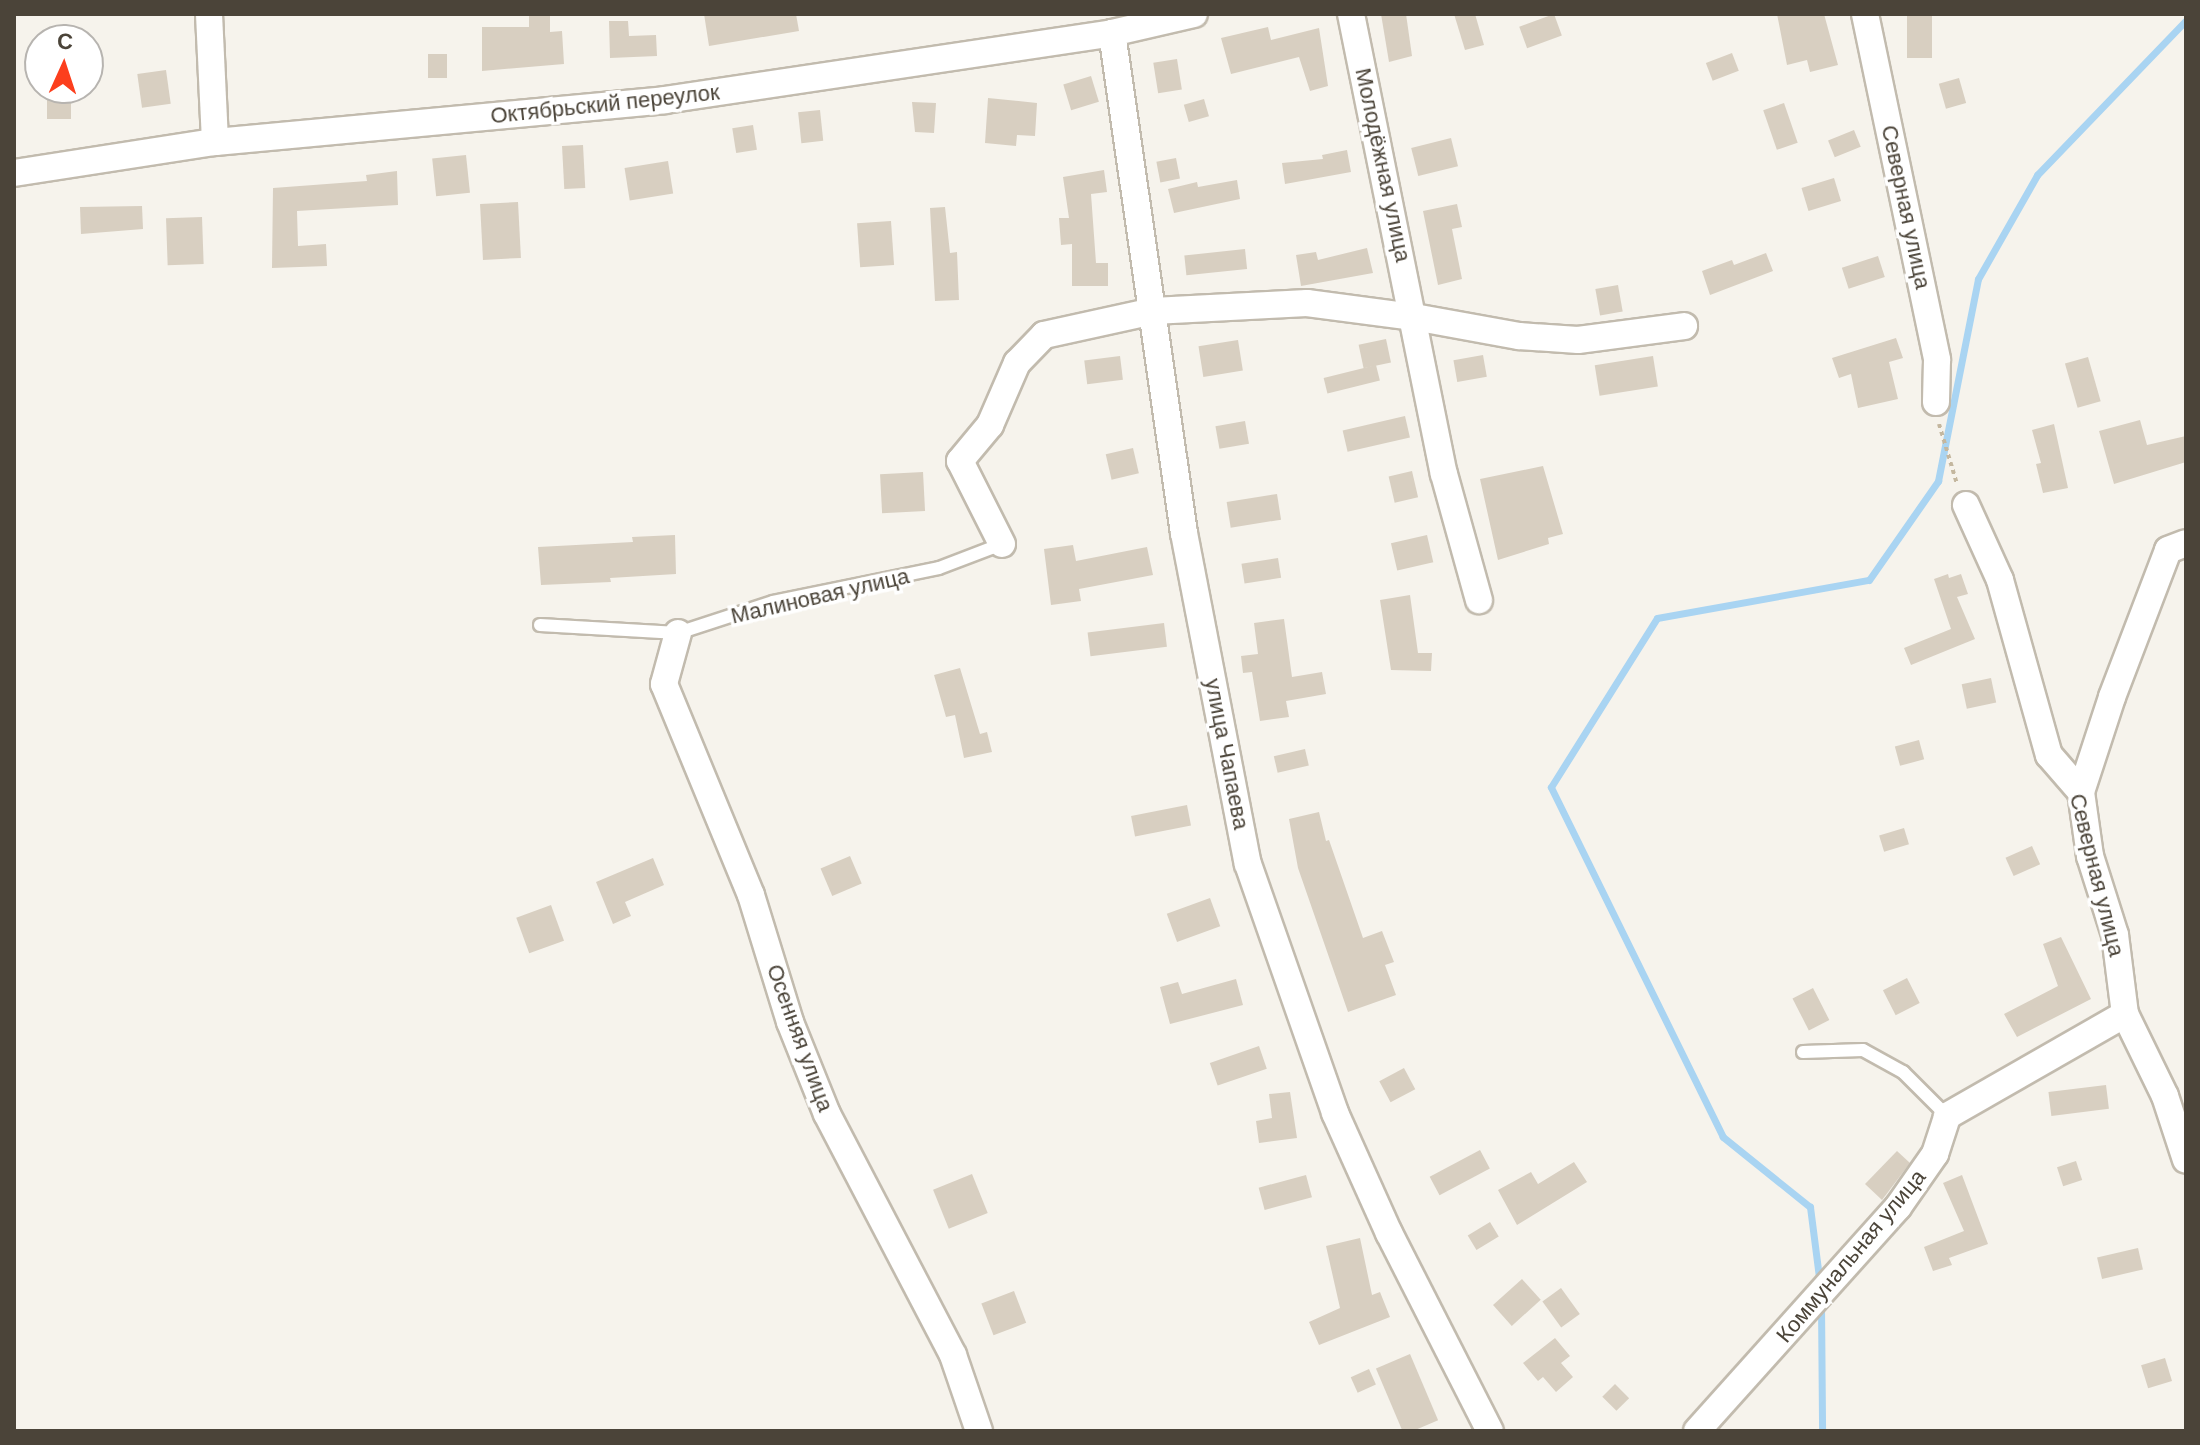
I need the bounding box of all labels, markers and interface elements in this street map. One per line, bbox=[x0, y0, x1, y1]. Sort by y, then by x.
north arrow bbox=[24, 24, 104, 104]
text: С bbox=[56, 27, 74, 56]
street label: Молодёжная улица bbox=[1350, 66, 1416, 264]
street label: Октябрьский переулок bbox=[489, 79, 721, 129]
street label: Северная улица bbox=[1876, 123, 1936, 291]
street label: Малиновая улица bbox=[728, 563, 912, 629]
street label: улица Чапаева bbox=[1199, 676, 1255, 832]
street label: Северная улица bbox=[2064, 791, 2130, 959]
street label: Осенняя улица bbox=[761, 961, 839, 1115]
street label: Коммунальная улица bbox=[1771, 1164, 1931, 1348]

